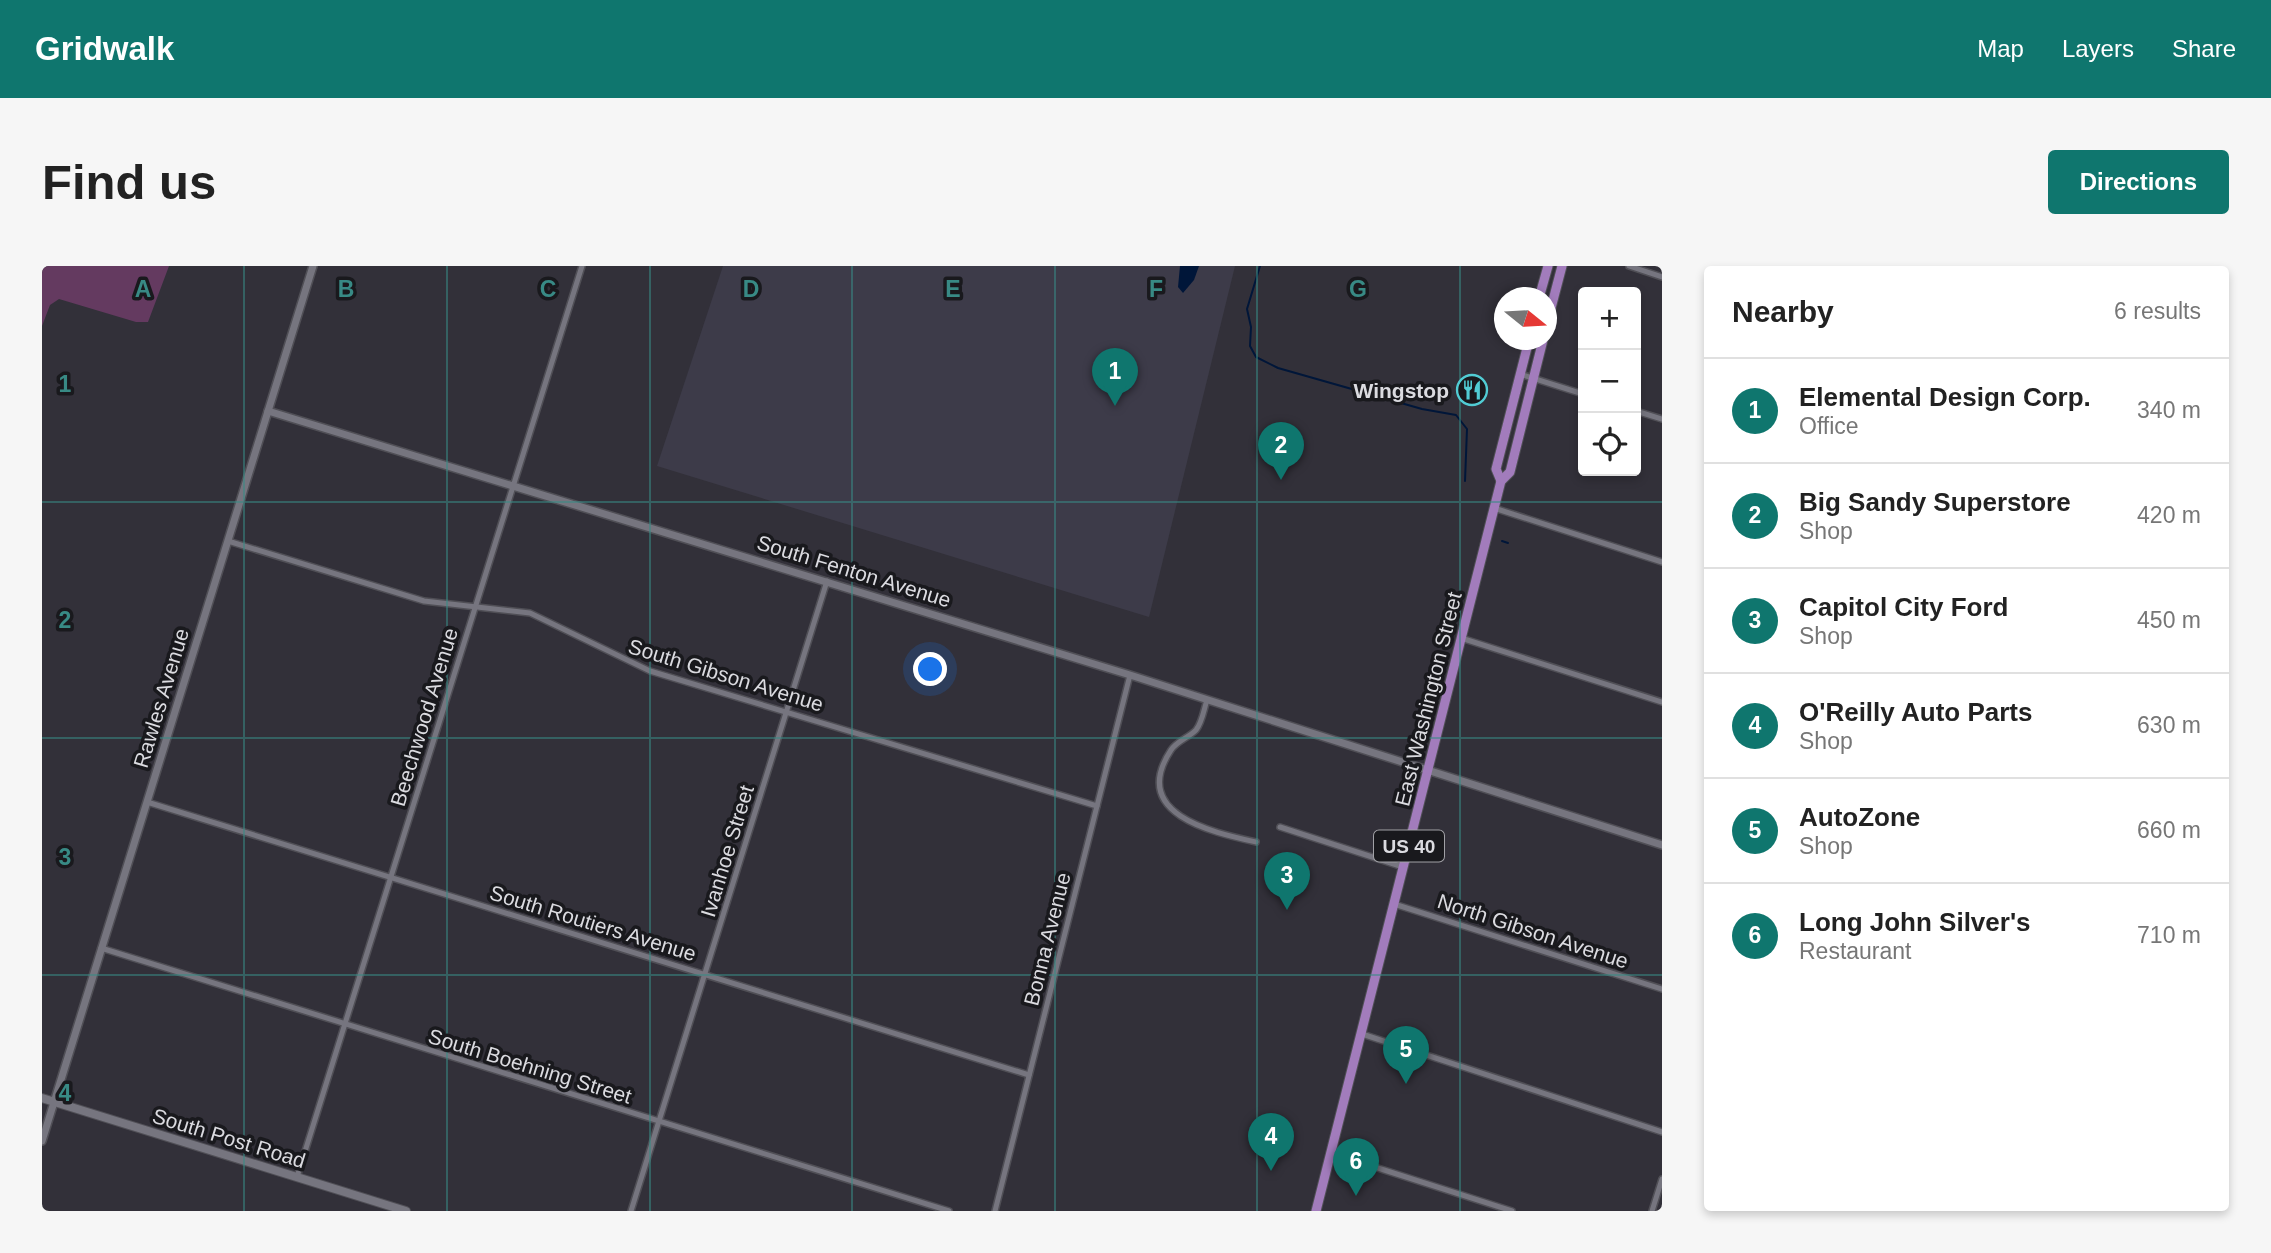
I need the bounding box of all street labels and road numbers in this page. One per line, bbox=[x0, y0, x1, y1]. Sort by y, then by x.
street label: South Fenton Avenue bbox=[754, 531, 954, 611]
street label: East Washington Street bbox=[1390, 589, 1466, 808]
street label: Beechwood Avenue bbox=[386, 625, 462, 809]
street label: Rawles Avenue bbox=[129, 626, 193, 770]
street label: South Gibson Avenue bbox=[626, 634, 826, 716]
street label: Ivanhoe Street bbox=[696, 782, 758, 920]
road number: US 40 bbox=[1374, 831, 1444, 862]
street label: Bonna Avenue bbox=[1019, 870, 1075, 1008]
street label: South Routiers Avenue bbox=[487, 881, 699, 965]
street label: North Gibson Avenue bbox=[1435, 889, 1631, 973]
street label: South Boehning Street bbox=[426, 1024, 635, 1108]
street label: South Post Road bbox=[150, 1104, 308, 1172]

